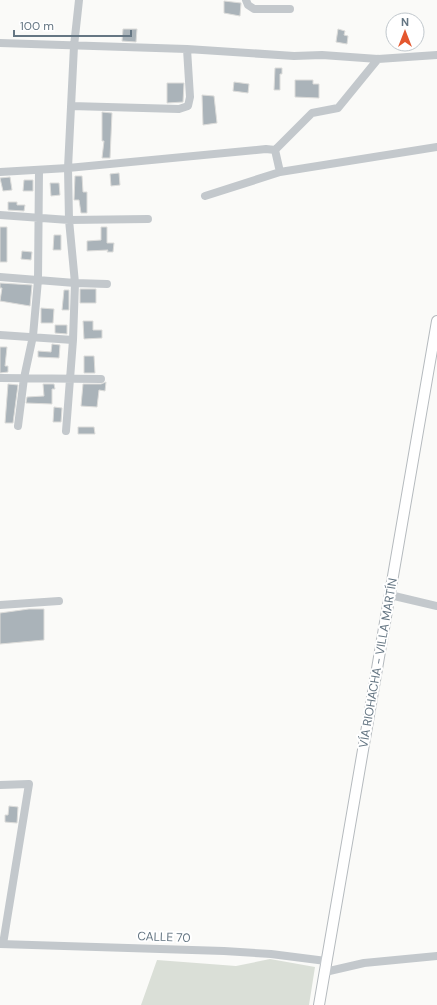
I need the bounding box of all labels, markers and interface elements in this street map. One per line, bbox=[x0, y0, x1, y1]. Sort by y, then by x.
scale bar bbox=[14, 12, 131, 38]
north arrow bbox=[385, 12, 425, 52]
text: N bbox=[401, 15, 409, 29]
text: 100 m bbox=[20, 18, 54, 34]
street label: VÍA RIOHACHA - VILLA MARTÍN bbox=[355, 577, 401, 749]
street label: CALLE 70 bbox=[137, 928, 191, 946]

